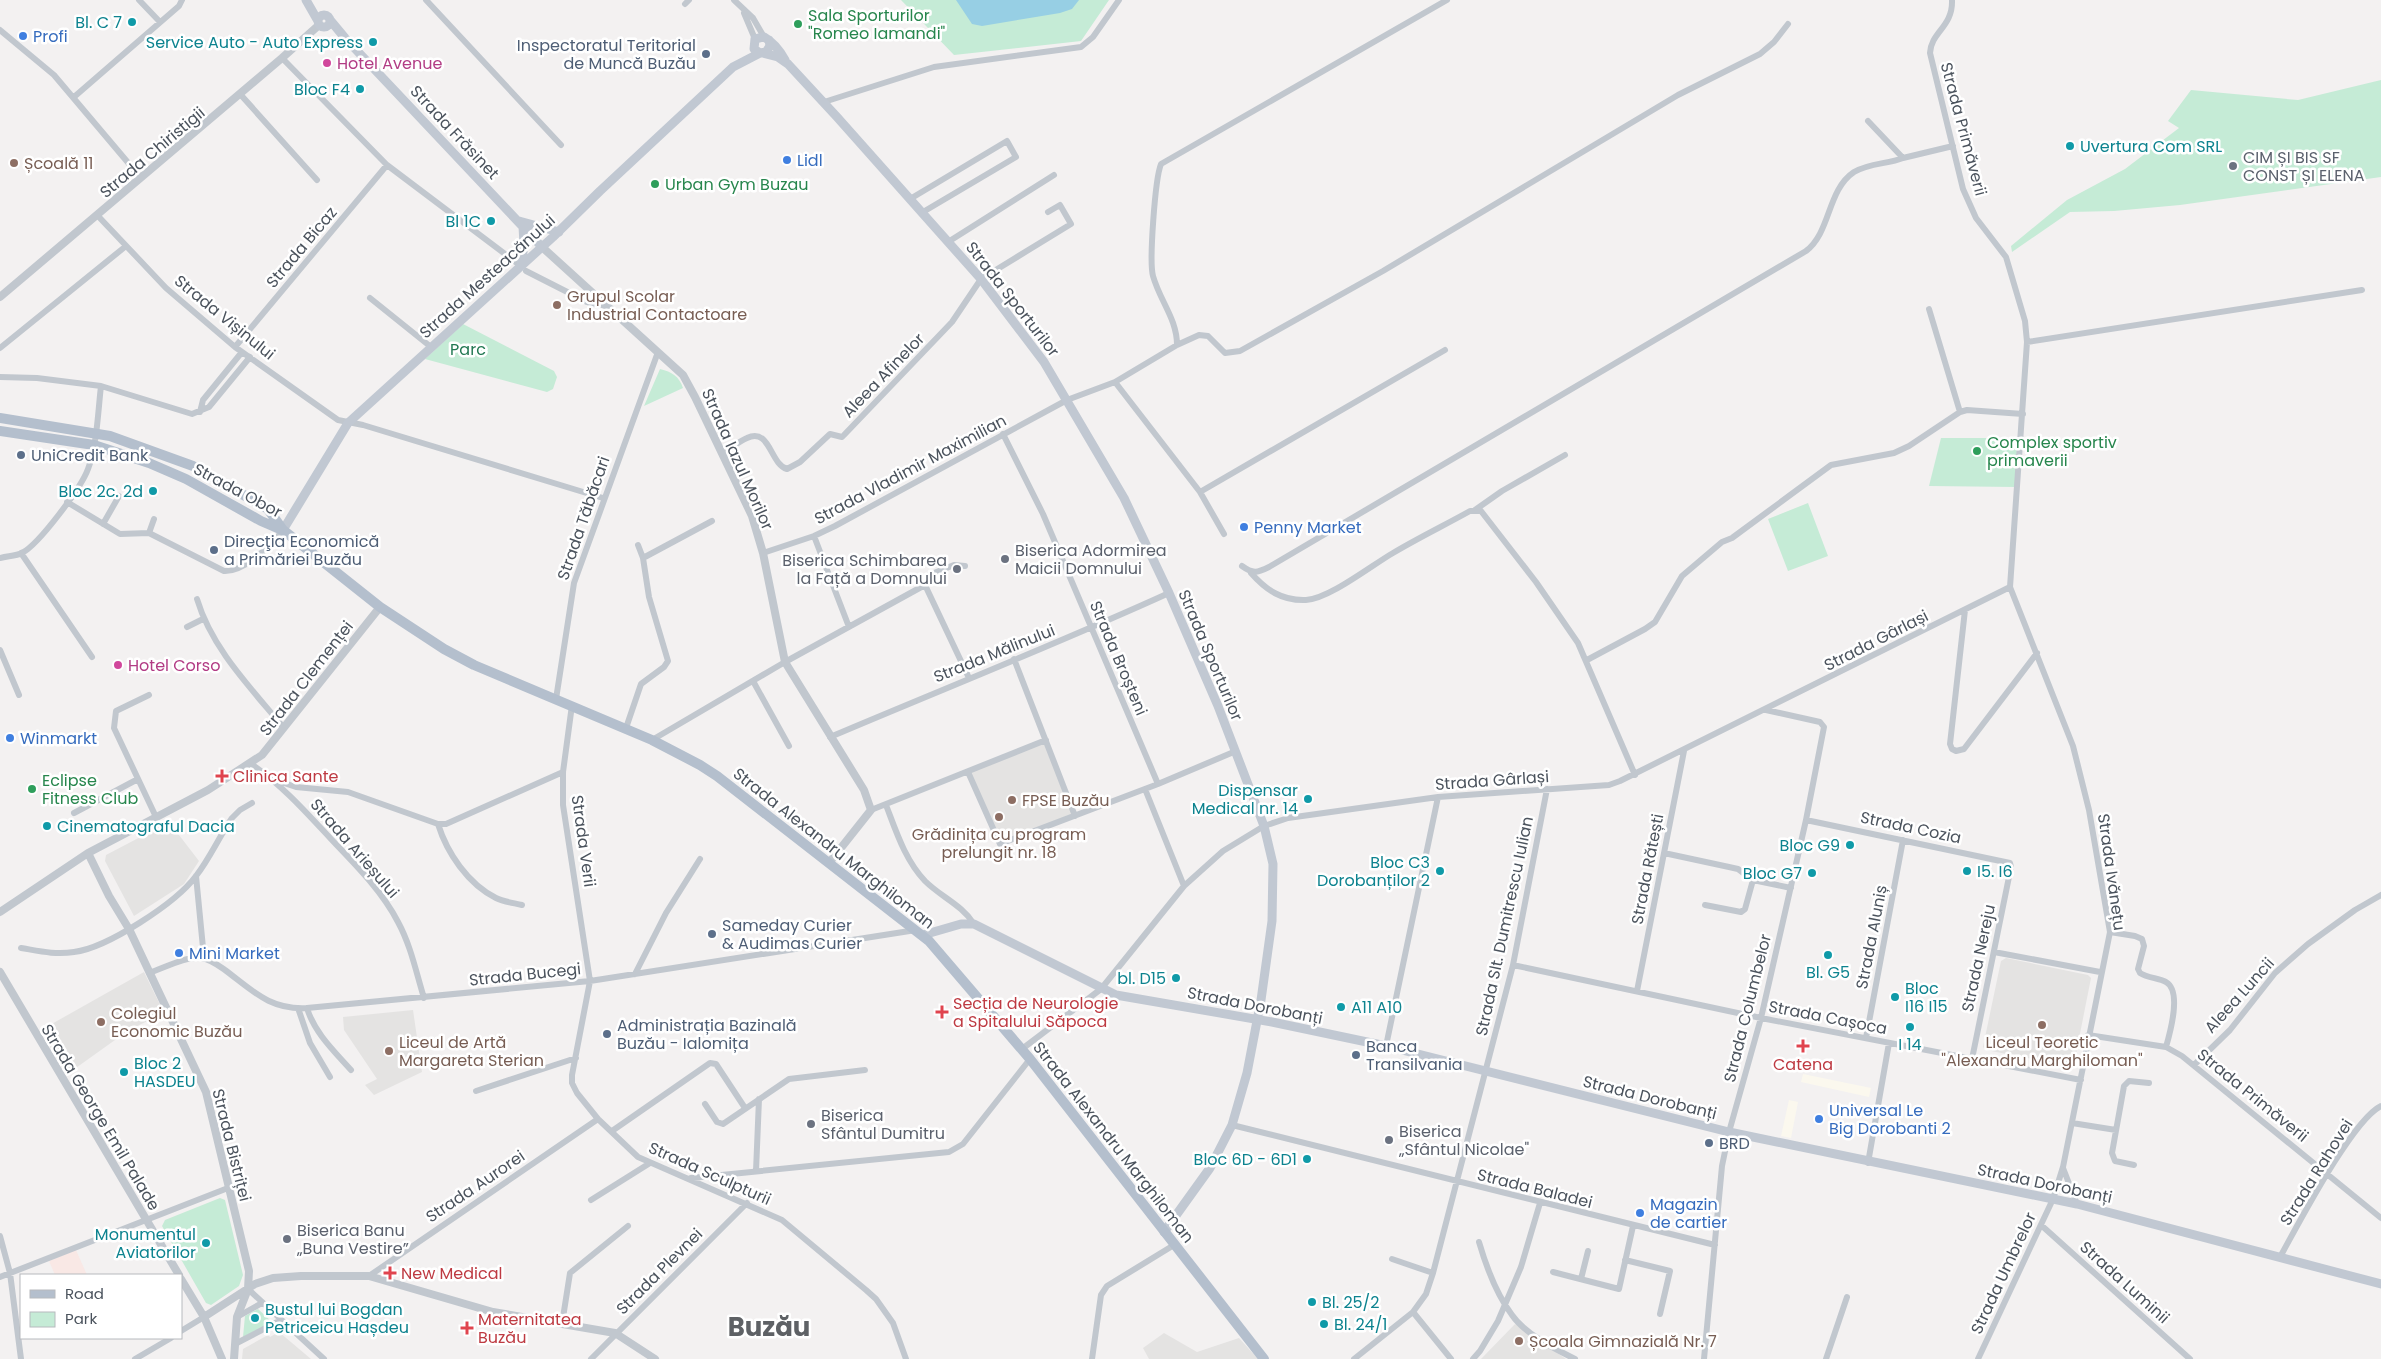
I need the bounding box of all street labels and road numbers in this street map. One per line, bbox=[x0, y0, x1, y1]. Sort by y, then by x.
street label: Strada Primăverii bbox=[1935, 60, 1992, 198]
street label: Strada Frăsinet bbox=[405, 80, 504, 185]
street label: Strada Chiristigii bbox=[95, 101, 210, 203]
street label: Strada Bicaz bbox=[261, 202, 342, 293]
street label: Strada Mesteacănului bbox=[414, 209, 560, 344]
street label: Strada Sporturilor bbox=[960, 237, 1065, 362]
street label: Strada Vișinului bbox=[169, 270, 280, 365]
street label: Aleea Afinelor bbox=[837, 328, 930, 423]
street label: Strada Iazul Morilor bbox=[696, 385, 779, 534]
street label: Strada Vladimir Maximilian bbox=[810, 409, 1010, 530]
street label: Strada Tăbăcari bbox=[552, 453, 615, 583]
street label: Strada Obor bbox=[189, 457, 286, 523]
street label: Strada Sporturilor bbox=[1173, 586, 1249, 724]
street label: Strada Broșteni bbox=[1084, 597, 1153, 719]
street label: Strada Gârlași bbox=[1820, 604, 1932, 677]
street label: Strada Clemenței bbox=[254, 616, 359, 741]
street label: Strada Mălinului bbox=[930, 619, 1058, 688]
street label: Strada Alexandru Marghiloman bbox=[728, 762, 939, 934]
street label: Strada Gârlași bbox=[1434, 765, 1550, 796]
street label: Strada Arieșului bbox=[305, 794, 404, 903]
street label: Strada Verii bbox=[566, 794, 601, 888]
street label: Strada Cozia bbox=[1858, 806, 1963, 849]
street label: Strada Rătești bbox=[1625, 812, 1669, 926]
street label: Strada Ivănețu bbox=[2092, 812, 2131, 932]
street label: Strada Slt. Dumitrescu Iulian bbox=[1470, 814, 1539, 1038]
street label: Strada Aluniș bbox=[1850, 883, 1893, 991]
street label: Strada Nereju bbox=[1956, 902, 2001, 1014]
street label: Strada Columbelor bbox=[1718, 932, 1777, 1085]
street label: Aleea Luncii bbox=[2199, 952, 2280, 1038]
street label: Strada Bucegi bbox=[468, 957, 582, 992]
street label: Strada Dorobanți bbox=[1185, 981, 1324, 1030]
street label: Strada Cașoca bbox=[1767, 995, 1889, 1040]
street label: Strada George Emil Palade bbox=[36, 1020, 166, 1215]
street label: Strada Alexandru Marghiloman bbox=[1028, 1037, 1200, 1248]
street label: Strada Primăverii bbox=[2192, 1043, 2313, 1147]
street label: Strada Dorobanți bbox=[1580, 1070, 1719, 1125]
street label: Strada Bistriței bbox=[206, 1086, 257, 1204]
street label: Strada Rahovei bbox=[2274, 1115, 2358, 1230]
street label: Strada Sculpturii bbox=[645, 1136, 775, 1211]
street label: Strada Aurorei bbox=[421, 1145, 529, 1228]
street label: Strada Dorobanți bbox=[1975, 1158, 2114, 1209]
street label: Strada Baladei bbox=[1475, 1163, 1595, 1214]
street label: Strada Umbrelor bbox=[1965, 1208, 2042, 1338]
street label: Strada Plevnei bbox=[611, 1223, 708, 1320]
street label: Strada Luminii bbox=[2075, 1236, 2175, 1329]

